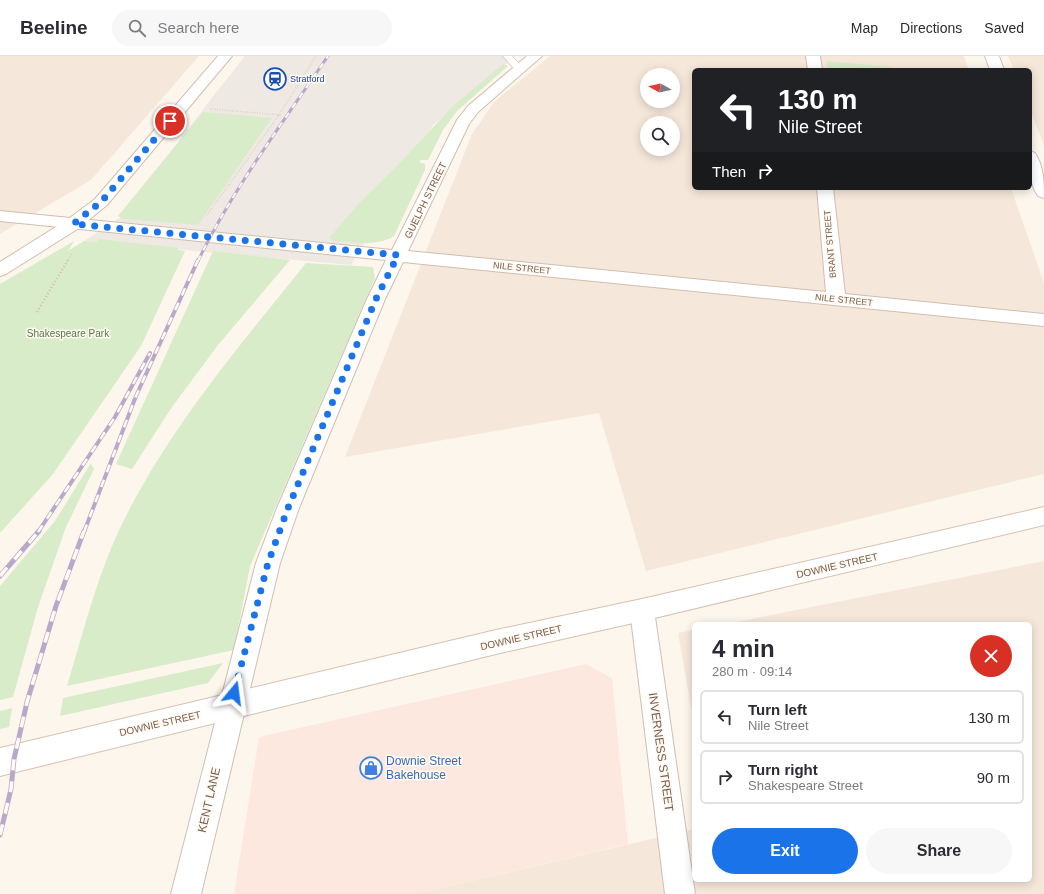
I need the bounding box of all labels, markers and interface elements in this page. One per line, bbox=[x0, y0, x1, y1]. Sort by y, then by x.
search box bbox=[112, 10, 392, 46]
text: Beeline bbox=[20, 17, 88, 38]
icon: search bbox=[126, 17, 148, 39]
text: Search here bbox=[158, 19, 239, 36]
text: Map bbox=[851, 20, 878, 36]
text: Directions bbox=[900, 20, 962, 36]
text: Saved bbox=[984, 20, 1024, 36]
station icon: Stratford bbox=[262, 66, 288, 92]
north arrow bbox=[640, 68, 680, 108]
map controls bbox=[640, 68, 680, 156]
place label: Stratford bbox=[290, 74, 325, 84]
icon: left bbox=[712, 84, 764, 136]
text: 130 m bbox=[778, 84, 857, 115]
pin bbox=[153, 104, 187, 138]
icon: arrive bbox=[159, 110, 181, 132]
button: search bbox=[640, 116, 680, 156]
text: Nile Street bbox=[778, 117, 862, 137]
street label: GUELPH STREET bbox=[402, 160, 449, 240]
icon: right bbox=[754, 160, 776, 182]
text: Then bbox=[712, 163, 746, 180]
street label: BRANT STREET bbox=[822, 209, 838, 278]
street label: NILE STREET bbox=[493, 260, 552, 276]
street label: NILE STREET bbox=[815, 292, 874, 308]
park label: Shakespeare Park bbox=[27, 328, 110, 339]
street label: DOWNIE STREET bbox=[795, 551, 879, 580]
street label: DOWNIE STREET bbox=[479, 623, 563, 652]
text: 4 min bbox=[712, 635, 775, 662]
button: close bbox=[970, 635, 1012, 677]
text: 280 m · 09:14 bbox=[712, 664, 792, 679]
position arrow bbox=[213, 672, 255, 714]
street label: INVERNESS STREET bbox=[646, 692, 676, 813]
text: Turn left bbox=[748, 701, 807, 718]
icon: left bbox=[714, 706, 736, 728]
street label: DOWNIE STREET bbox=[118, 709, 202, 738]
text: 130 m bbox=[968, 709, 1010, 726]
text: Nile Street bbox=[748, 718, 809, 733]
place label: Downie Street Bakehouse bbox=[386, 754, 462, 782]
shop icon: Downie Street Bakehouse bbox=[358, 755, 384, 781]
text: Turn right bbox=[748, 761, 818, 778]
street label: KENT LANE bbox=[195, 766, 223, 834]
icon: right bbox=[714, 766, 736, 788]
text: 90 m bbox=[977, 769, 1010, 786]
text: Shakespeare Street bbox=[748, 778, 863, 793]
button: Exit bbox=[712, 828, 858, 874]
button: Share bbox=[866, 828, 1012, 874]

